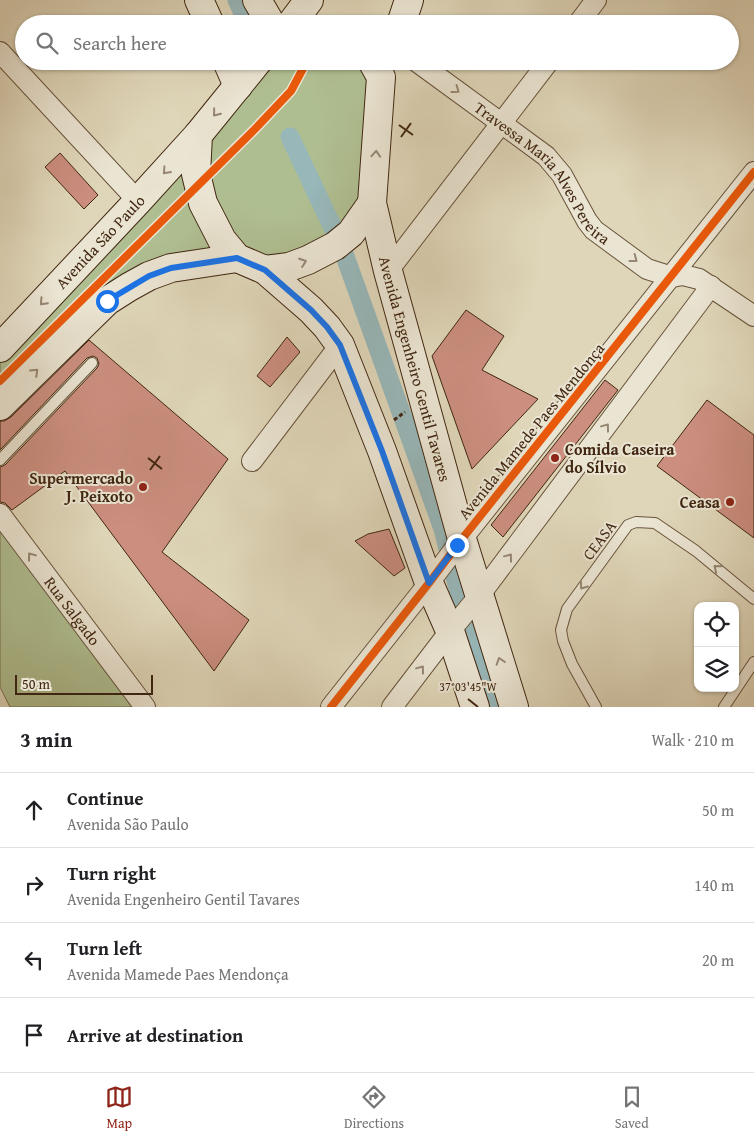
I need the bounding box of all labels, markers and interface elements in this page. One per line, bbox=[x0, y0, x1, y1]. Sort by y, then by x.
search box bbox=[15, 15, 739, 70]
icon: search bbox=[33, 29, 61, 57]
text: Search here bbox=[73, 29, 167, 57]
one-way arrow bbox=[450, 84, 460, 93]
street label: Travessa Maria Alves Pereira bbox=[469, 95, 616, 250]
one-way arrow bbox=[213, 107, 221, 116]
one-way arrow bbox=[370, 150, 381, 158]
one-way arrow bbox=[163, 165, 172, 174]
street label: Avenida São Paulo bbox=[50, 189, 150, 294]
one-way arrow bbox=[628, 253, 638, 262]
street label: Avenida Engenheiro Gentil Tavares bbox=[373, 254, 458, 484]
one-way arrow bbox=[299, 258, 307, 268]
route start bbox=[96, 290, 119, 313]
one-way arrow bbox=[40, 297, 49, 306]
street label: Avenida Mamede Paes Mendonça bbox=[452, 337, 610, 525]
one-way arrow bbox=[29, 369, 38, 378]
one-way arrow bbox=[600, 423, 609, 433]
place label: Comida Caseira do Sílvio bbox=[565, 437, 675, 479]
marker: Comida Caseira do Sílvio bbox=[549, 452, 561, 464]
place label: Supermercado J. Peixoto bbox=[29, 466, 133, 508]
marker: Supermercado J. Peixoto bbox=[137, 481, 149, 493]
place label: Ceasa bbox=[680, 490, 721, 514]
marker: Ceasa bbox=[724, 496, 736, 508]
street label: CEASA bbox=[576, 515, 622, 565]
route end bbox=[446, 534, 469, 557]
one-way arrow bbox=[29, 553, 37, 562]
one-way arrow bbox=[503, 554, 511, 563]
one-way arrow bbox=[713, 564, 722, 573]
street label: Rua Salgado bbox=[39, 571, 107, 650]
one-way arrow bbox=[580, 581, 590, 590]
map controls bbox=[694, 602, 739, 692]
button: locate bbox=[694, 602, 739, 647]
button: layers bbox=[694, 647, 739, 692]
one-way arrow bbox=[495, 657, 505, 665]
one-way arrow bbox=[415, 665, 424, 675]
scale bar bbox=[15, 672, 152, 695]
text: 50 m bbox=[22, 674, 50, 694]
text: 37°03'45"W bbox=[439, 678, 498, 695]
text: 3 min bbox=[20, 724, 72, 755]
text: Walk · 210 m bbox=[651, 728, 734, 752]
text: Continue bbox=[67, 784, 144, 812]
icon: ahead bbox=[20, 796, 48, 824]
text: 50 m bbox=[702, 798, 734, 822]
text: Avenida São Paulo bbox=[67, 812, 189, 836]
text: Turn right bbox=[67, 859, 156, 887]
icon: right bbox=[20, 871, 48, 899]
text: 140 m bbox=[694, 873, 734, 897]
text: Avenida Engenheiro Gentil Tavares bbox=[67, 887, 300, 911]
text: Turn left bbox=[67, 934, 142, 962]
icon: left bbox=[20, 946, 48, 974]
text: 20 m bbox=[702, 948, 734, 972]
text: Avenida Mamede Paes Mendonça bbox=[67, 962, 288, 986]
icon: arrive bbox=[20, 1021, 48, 1049]
text: Arrive at destination bbox=[67, 1021, 243, 1049]
tab: Map bbox=[105, 1083, 133, 1133]
tab: Directions bbox=[344, 1083, 404, 1133]
tab: Saved bbox=[615, 1083, 649, 1133]

